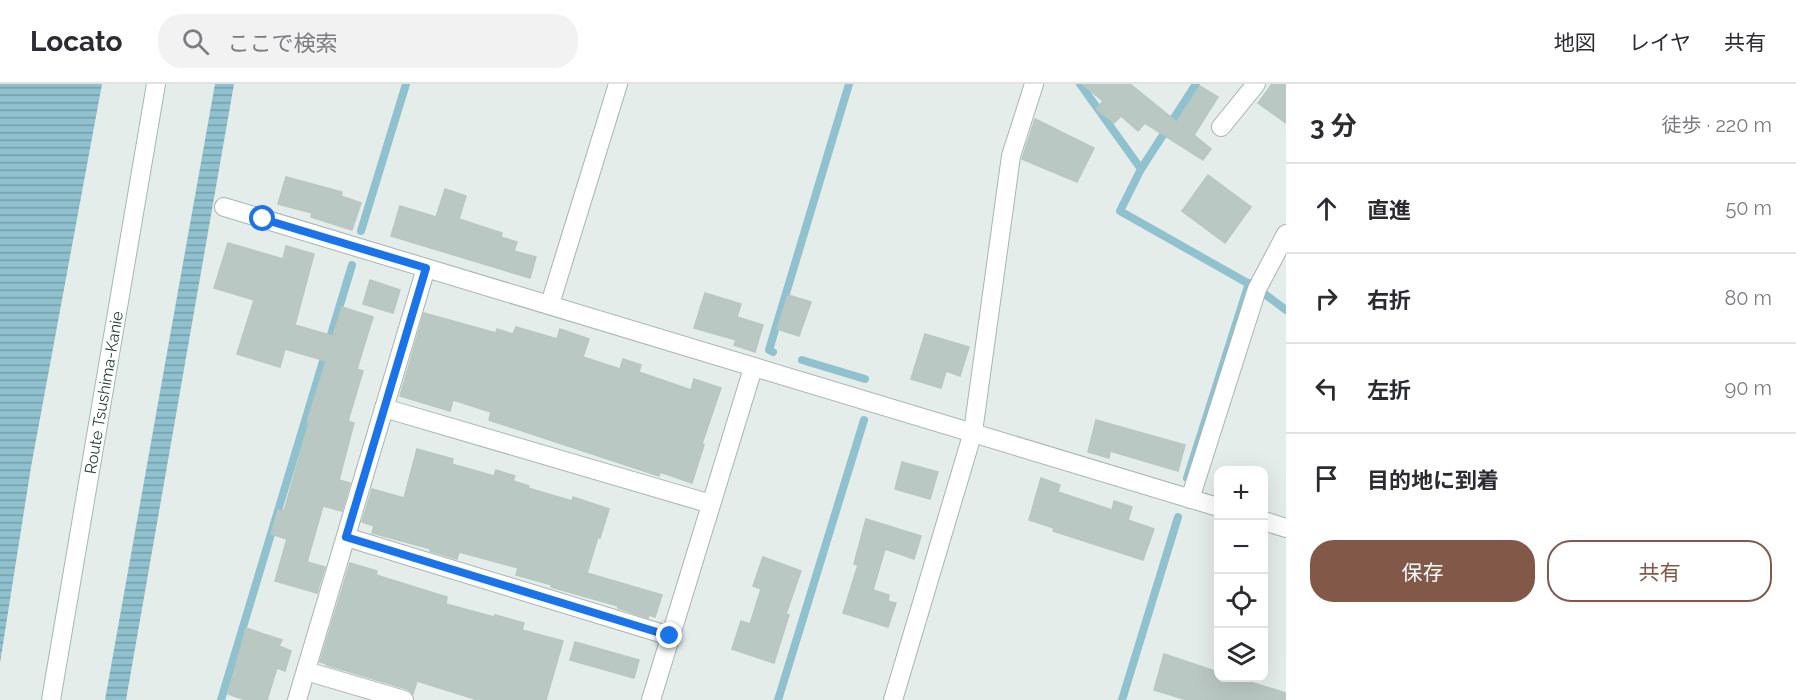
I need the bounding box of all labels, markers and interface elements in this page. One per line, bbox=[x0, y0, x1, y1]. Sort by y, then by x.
search box bbox=[158, 14, 578, 68]
text: Locato bbox=[30, 25, 122, 58]
icon: search bbox=[179, 25, 212, 58]
text: ここで検索 bbox=[227, 30, 338, 56]
text: 地図 bbox=[1554, 30, 1596, 55]
text: レイヤ bbox=[1629, 30, 1691, 55]
text: 共有 bbox=[1724, 30, 1766, 55]
text: 3 分 bbox=[1310, 111, 1357, 141]
text: 徒歩 · 220 m bbox=[1661, 113, 1772, 137]
icon: ahead bbox=[1310, 192, 1343, 225]
text: 50 m bbox=[1725, 196, 1772, 220]
text: 直進 bbox=[1367, 197, 1411, 223]
route start bbox=[249, 205, 275, 231]
icon: right bbox=[1310, 282, 1343, 315]
text: 80 m bbox=[1724, 286, 1772, 310]
text: 右折 bbox=[1367, 287, 1411, 313]
street label: Route Tsushima-Kanie bbox=[81, 310, 127, 475]
icon: left bbox=[1310, 372, 1343, 405]
text: 90 m bbox=[1725, 376, 1772, 400]
text: 左折 bbox=[1367, 377, 1411, 403]
icon: arrive bbox=[1310, 462, 1343, 495]
map controls bbox=[1214, 466, 1268, 682]
button: + bbox=[1214, 466, 1268, 520]
text: 目的地に到着 bbox=[1367, 467, 1499, 493]
button: − bbox=[1214, 520, 1268, 574]
button: 保存 bbox=[1310, 540, 1535, 602]
button: 共有 bbox=[1547, 540, 1772, 602]
button: locate bbox=[1214, 574, 1268, 628]
route end bbox=[656, 622, 682, 648]
button: layers bbox=[1214, 628, 1268, 682]

